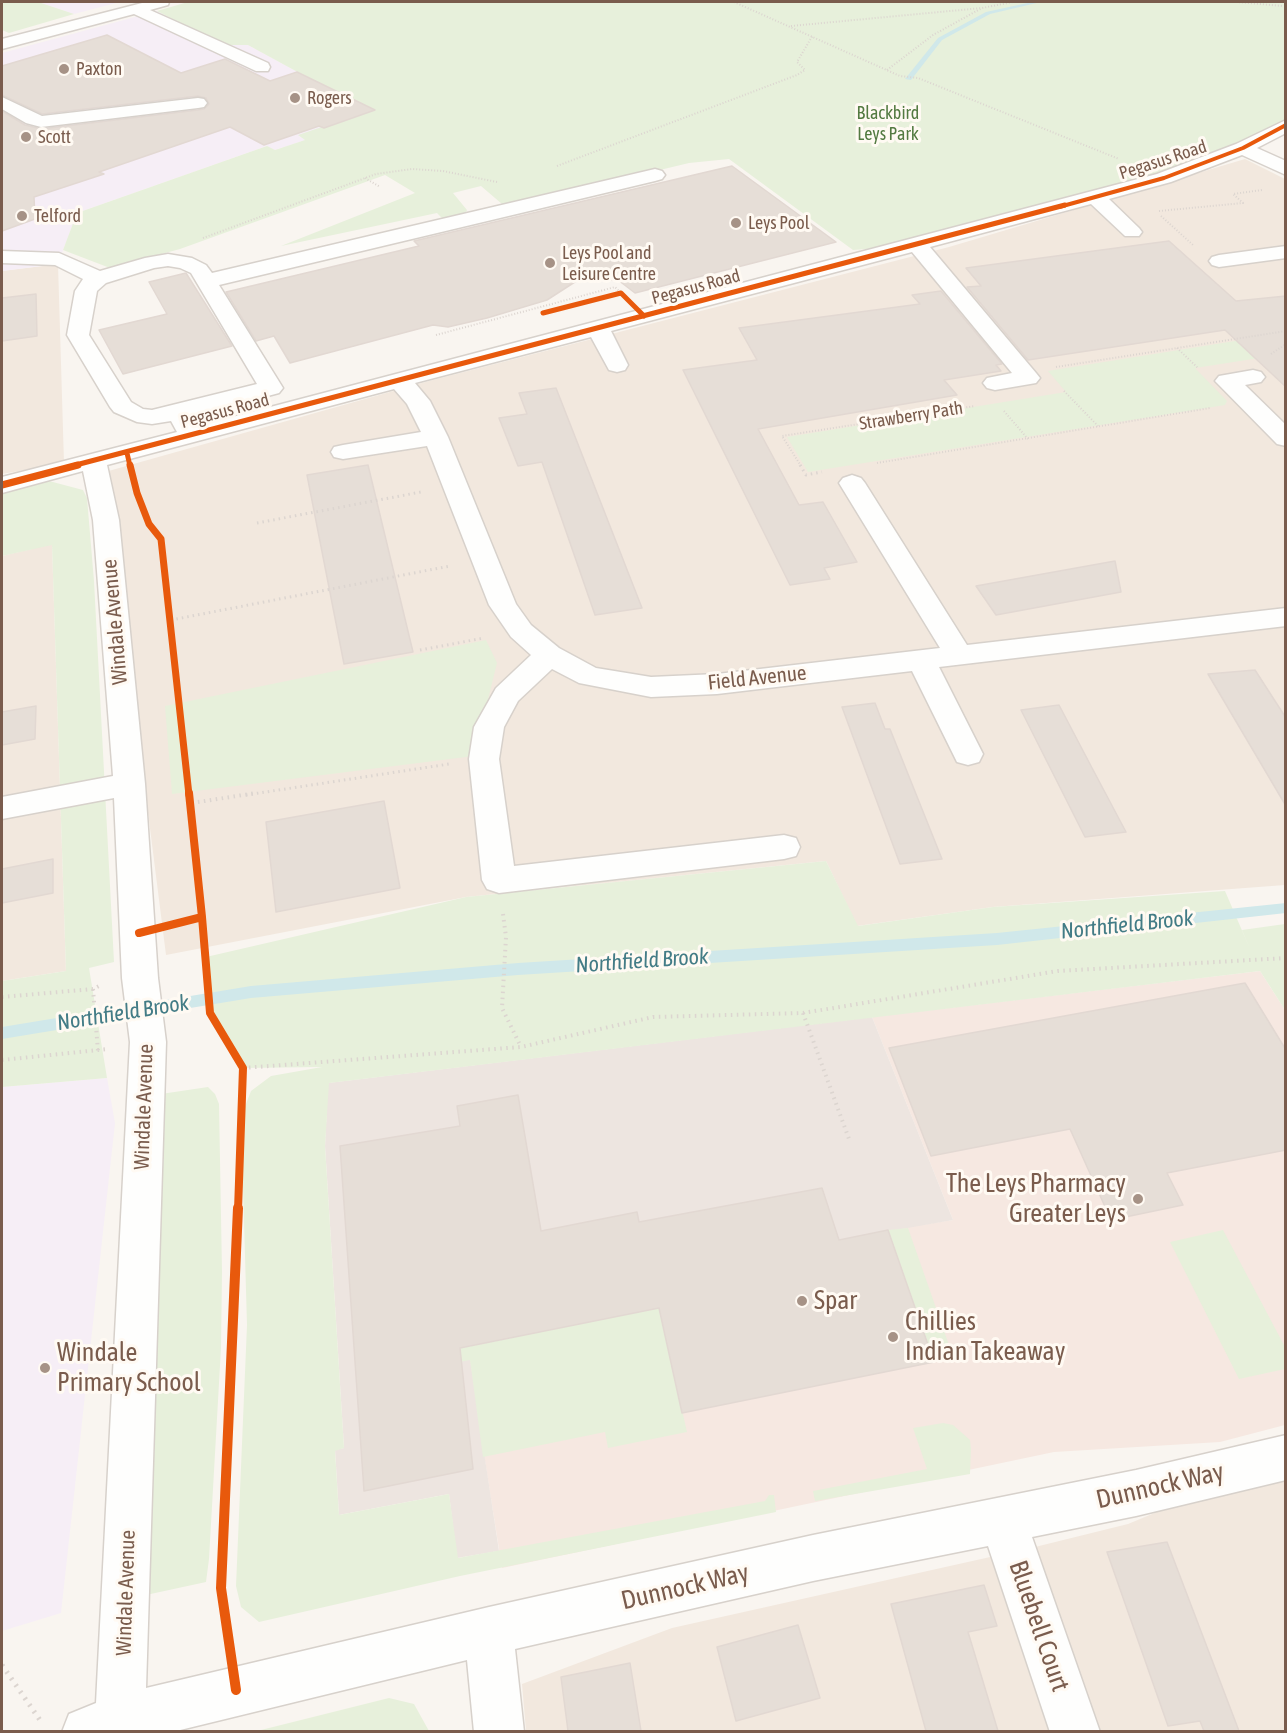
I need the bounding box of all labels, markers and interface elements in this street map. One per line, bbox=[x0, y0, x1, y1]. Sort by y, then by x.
place label: Paxton bbox=[76, 58, 122, 80]
marker: Paxton bbox=[57, 62, 71, 76]
place label: Rogers bbox=[307, 87, 352, 109]
marker: Rogers bbox=[288, 91, 302, 105]
park label: Blackbird Leys Park bbox=[857, 102, 919, 144]
place label: Scott bbox=[38, 126, 71, 148]
marker: Scott bbox=[19, 130, 33, 144]
street label: Pegasus Road bbox=[1116, 136, 1210, 184]
place label: Telford bbox=[34, 205, 81, 227]
marker: Telford bbox=[15, 209, 29, 223]
place label: Leys Pool bbox=[748, 212, 810, 234]
marker: Leys Pool bbox=[729, 216, 743, 230]
place label: Leys Pool and Leisure Centre bbox=[562, 242, 656, 284]
marker: Leys Pool and Leisure Centre bbox=[543, 256, 557, 270]
street label: Pegasus Road bbox=[649, 265, 743, 309]
street label: Pegasus Road bbox=[178, 389, 272, 433]
street label: Strawberry Path bbox=[858, 397, 964, 435]
street label: Windale Avenue bbox=[97, 558, 133, 686]
street label: Field Avenue bbox=[706, 660, 808, 696]
water label: Northfield Brook bbox=[1059, 905, 1195, 945]
water label: Northfield Brook bbox=[575, 943, 709, 979]
water label: Northfield Brook bbox=[55, 990, 191, 1036]
street label: Windale Avenue bbox=[129, 1044, 159, 1170]
place label: The Leys Pharmacy Greater Leys bbox=[946, 1168, 1126, 1230]
marker: The Leys Pharmacy Greater Leys bbox=[1131, 1192, 1145, 1206]
place label: Spar bbox=[814, 1285, 857, 1317]
marker: Spar bbox=[795, 1294, 809, 1308]
place label: Chillies Indian Takeaway bbox=[905, 1306, 1065, 1368]
marker: Chillies Indian Takeaway bbox=[886, 1330, 900, 1344]
place label: Windale Primary School bbox=[57, 1337, 201, 1398]
marker: Windale Primary School bbox=[38, 1361, 52, 1375]
street label: Dunnock Way bbox=[1093, 1456, 1227, 1516]
street label: Windale Avenue bbox=[111, 1530, 141, 1656]
street label: Bluebell Court bbox=[1002, 1556, 1076, 1696]
street label: Dunnock Way bbox=[618, 1557, 752, 1617]

